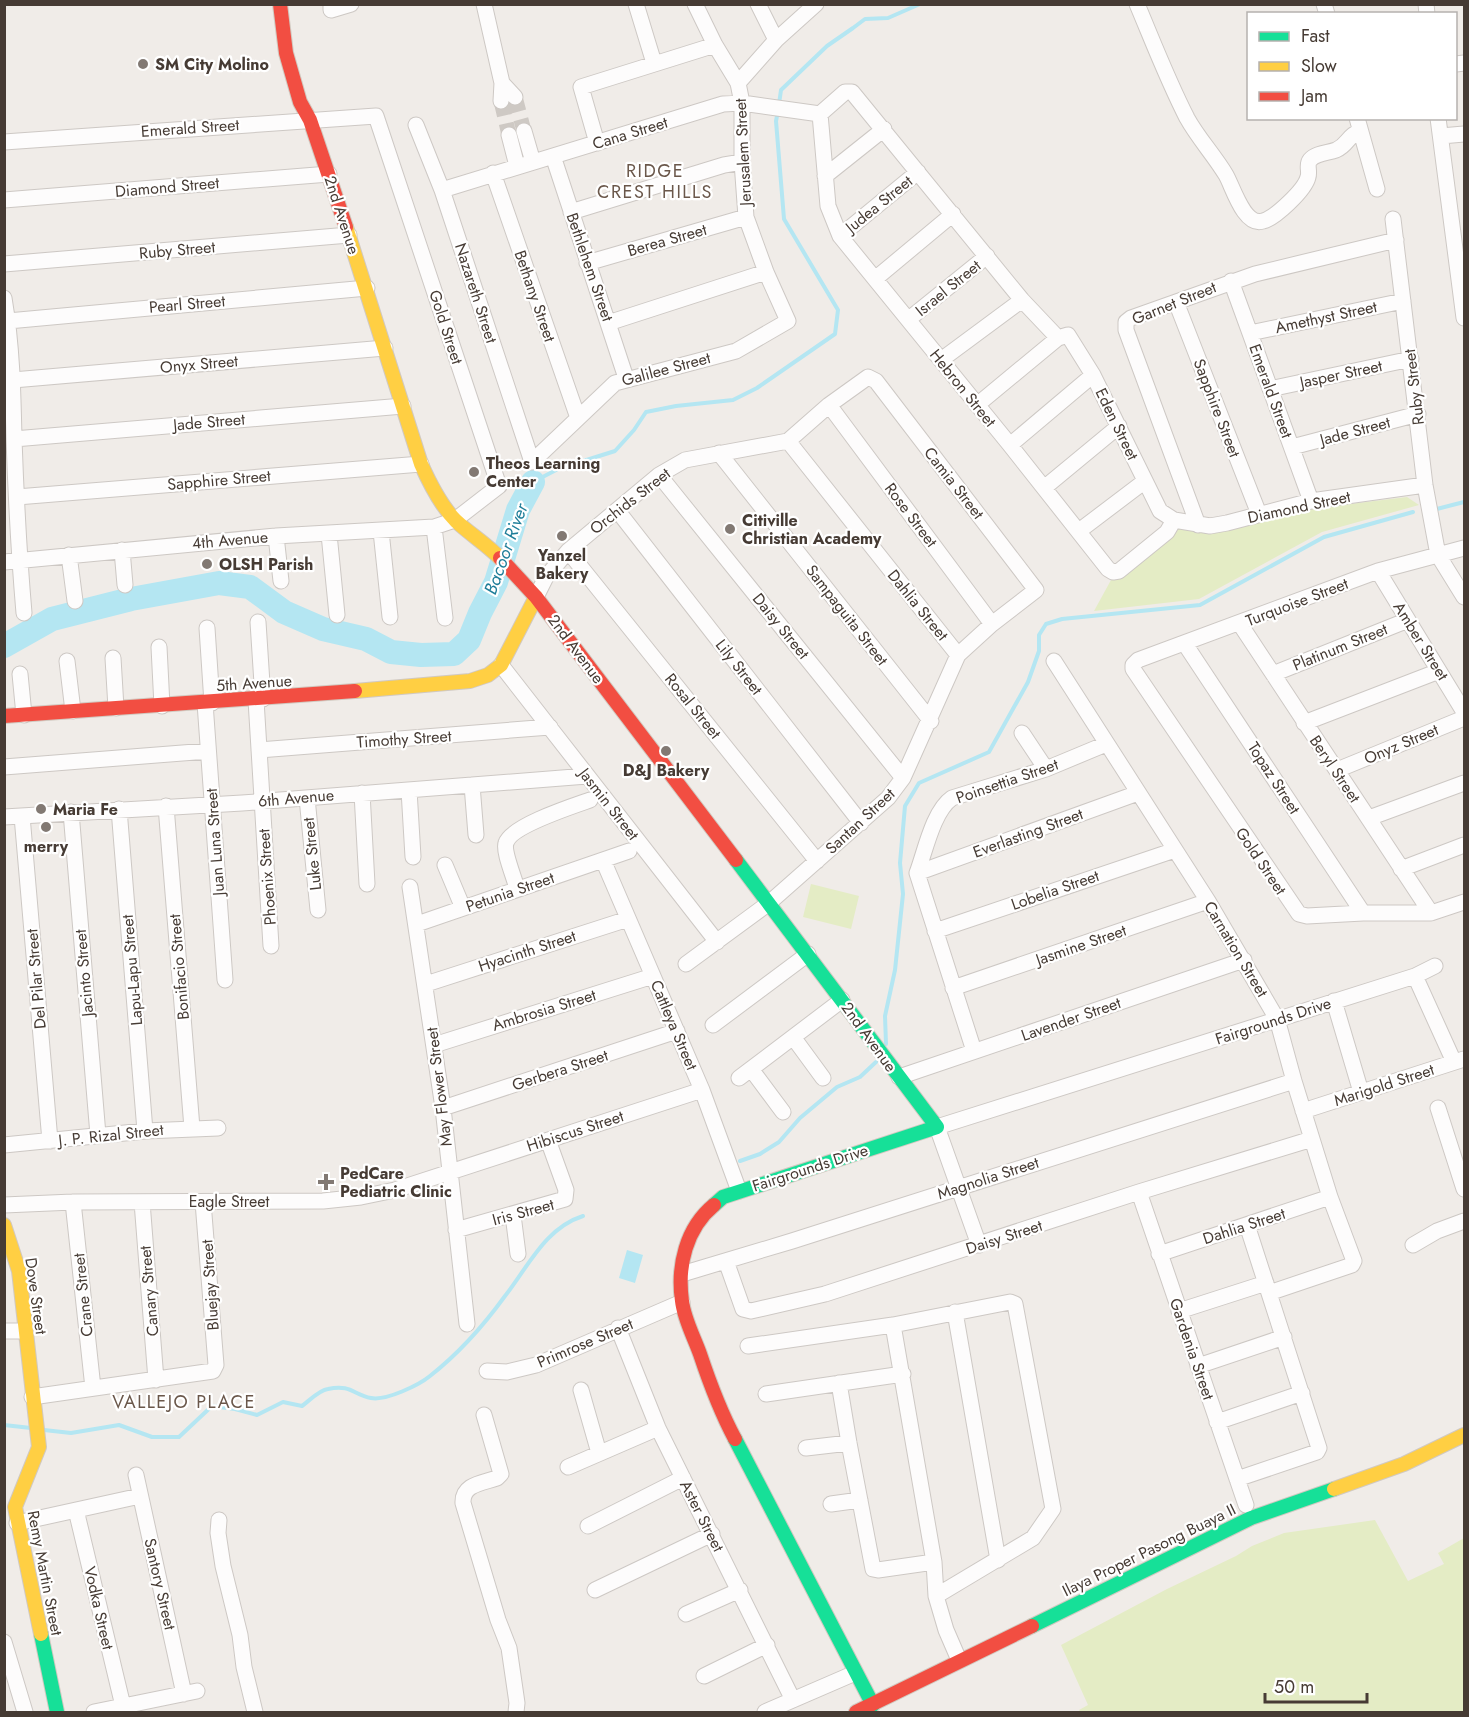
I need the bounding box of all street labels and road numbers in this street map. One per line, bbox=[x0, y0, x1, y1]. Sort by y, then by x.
street label: Jerusalem Street bbox=[729, 98, 757, 208]
street label: Cana Street bbox=[589, 111, 671, 155]
street label: Emerald Street bbox=[140, 113, 240, 143]
street label: Judea Street bbox=[839, 170, 918, 239]
street label: Diamond Street bbox=[114, 171, 220, 203]
street label: 2nd Avenue bbox=[319, 173, 365, 257]
street label: Bethlehem Street bbox=[561, 210, 619, 325]
street label: Berea Street bbox=[625, 218, 709, 262]
street label: Ruby Street bbox=[138, 235, 216, 265]
street label: Nazareth Street bbox=[449, 240, 503, 346]
street label: Bethany Street bbox=[509, 247, 561, 345]
street label: Israel Street bbox=[910, 254, 986, 322]
street label: Garnet Street bbox=[1128, 276, 1220, 330]
street label: Gold Street bbox=[423, 287, 469, 367]
street label: Pearl Street bbox=[148, 289, 226, 319]
street label: Amethyst Street bbox=[1273, 295, 1379, 339]
street label: Emerald Street bbox=[1243, 341, 1299, 441]
street label: Hebron Street bbox=[924, 344, 1002, 432]
street label: Galilee Street bbox=[619, 346, 713, 392]
street label: Ruby Street bbox=[1398, 348, 1430, 426]
street label: Onyx Street bbox=[159, 349, 239, 379]
street label: Jasper Street bbox=[1296, 354, 1385, 394]
street label: Sapphire Street bbox=[1188, 355, 1246, 461]
street label: Eden Street bbox=[1090, 384, 1144, 464]
street label: Jade Street bbox=[170, 407, 246, 437]
street label: Jade Street bbox=[1315, 411, 1393, 452]
street label: Camia Street bbox=[918, 442, 990, 524]
street label: Orchids Street bbox=[585, 462, 675, 540]
street label: Sapphire Street bbox=[166, 464, 272, 496]
street label: Rose Street bbox=[879, 478, 943, 552]
street label: Diamond Street bbox=[1246, 485, 1353, 529]
street label: 4th Avenue bbox=[191, 525, 269, 555]
street label: Sampaguita Street bbox=[800, 560, 894, 670]
street label: Dahlia Street bbox=[882, 565, 954, 646]
street label: Turquoise Street bbox=[1243, 572, 1352, 632]
street label: Daisy Street bbox=[747, 588, 815, 664]
street label: Amber Street bbox=[1388, 597, 1454, 685]
street label: 2nd Avenue bbox=[542, 610, 610, 688]
street label: Platinum Street bbox=[1289, 617, 1391, 676]
street label: Lily Street bbox=[710, 634, 768, 700]
street label: Rosal Street bbox=[659, 668, 727, 744]
street label: 5th Avenue bbox=[215, 669, 293, 697]
street label: Onyz Street bbox=[1360, 718, 1442, 770]
street label: Timothy Street bbox=[356, 724, 452, 754]
street label: Beryl Street bbox=[1304, 731, 1366, 807]
street label: Topaz Street bbox=[1242, 737, 1306, 819]
street label: Poinsettia Street bbox=[953, 753, 1061, 809]
street label: Jasmin Street bbox=[572, 761, 645, 845]
street label: 6th Avenue bbox=[257, 783, 335, 813]
street label: Santan Street bbox=[820, 783, 900, 859]
street label: Juan Luna Street bbox=[200, 787, 230, 898]
street label: Everlasting Street bbox=[970, 802, 1086, 864]
street label: Luke Street bbox=[297, 816, 327, 892]
street label: Gold Street bbox=[1230, 823, 1292, 899]
street label: Phoenix Street bbox=[252, 828, 282, 926]
street label: Lobelia Street bbox=[1008, 864, 1102, 916]
street label: Petunia Street bbox=[463, 866, 557, 918]
street label: Carnation Street bbox=[1198, 897, 1274, 1001]
street label: Lapu-Lapu Street bbox=[116, 913, 148, 1026]
street label: Bonifacio Street bbox=[163, 913, 195, 1021]
street label: Jasmine Street bbox=[1031, 919, 1129, 972]
street label: Hyacinth Street bbox=[475, 924, 579, 978]
street label: Del Pilar Street bbox=[20, 928, 52, 1030]
street label: Jacinto Street bbox=[69, 928, 99, 1019]
street label: Cattleya Street bbox=[645, 976, 703, 1074]
street label: Ambrosia Street bbox=[489, 983, 599, 1037]
street label: Lavender Street bbox=[1018, 991, 1124, 1047]
street label: Fairgrounds Drive bbox=[1212, 991, 1334, 1051]
street label: 2nd Avenue bbox=[836, 997, 902, 1077]
street label: May Flower Street bbox=[420, 1026, 458, 1148]
street label: Gerbera Street bbox=[509, 1044, 611, 1096]
street label: Marigold Street bbox=[1331, 1058, 1437, 1112]
street label: Hibiscus Street bbox=[524, 1104, 627, 1158]
street label: J. P. Rizal Street bbox=[55, 1118, 165, 1152]
street label: Fairgrounds Drive bbox=[749, 1138, 871, 1198]
street label: Magnolia Street bbox=[934, 1151, 1042, 1205]
street label: Eagle Street bbox=[189, 1190, 269, 1213]
street label: Iris Street bbox=[490, 1193, 557, 1231]
street label: Dahlia Street bbox=[1200, 1202, 1288, 1250]
street label: Daisy Street bbox=[963, 1214, 1045, 1260]
street label: Bluejay Street bbox=[195, 1239, 225, 1331]
street label: Canary Street bbox=[134, 1245, 164, 1337]
street label: Crane Street bbox=[67, 1252, 99, 1338]
street label: Dove Street bbox=[19, 1256, 53, 1336]
street label: Gardenia Street bbox=[1164, 1295, 1220, 1403]
street label: Primrose Street bbox=[533, 1312, 637, 1374]
street label: Aster Street bbox=[674, 1476, 730, 1556]
street label: Ilaya Proper Pasong Buaya II bbox=[1058, 1498, 1240, 1602]
street label: Remy Martin Street bbox=[22, 1508, 68, 1638]
street label: Santory Street bbox=[138, 1536, 182, 1632]
street label: Vodka Street bbox=[78, 1564, 120, 1652]

